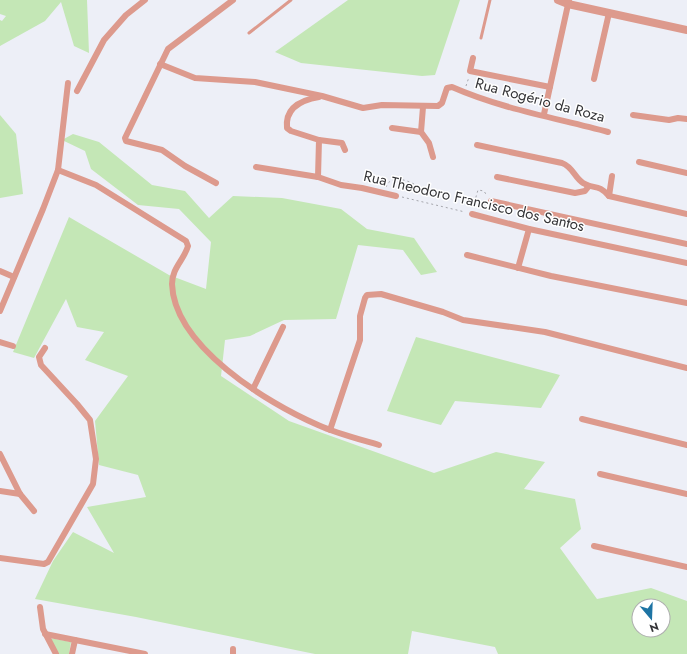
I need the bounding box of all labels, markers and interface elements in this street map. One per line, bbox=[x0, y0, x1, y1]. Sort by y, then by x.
street label: Rua Rogério da Roza bbox=[473, 72, 607, 128]
street label: Rua Theodoro Francisco dos Santos bbox=[361, 165, 587, 237]
north arrow bbox=[631, 598, 671, 638]
text: N bbox=[648, 618, 661, 636]

